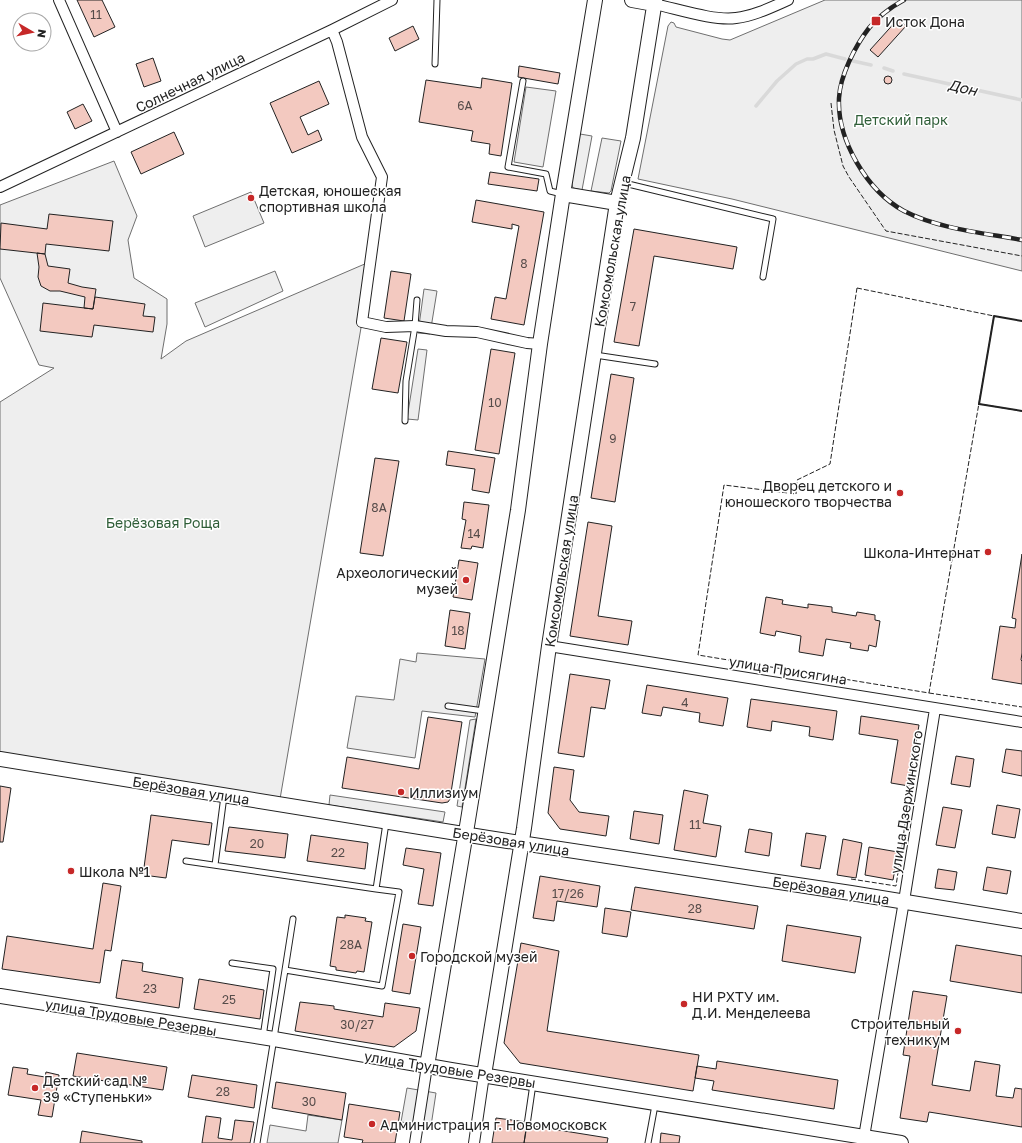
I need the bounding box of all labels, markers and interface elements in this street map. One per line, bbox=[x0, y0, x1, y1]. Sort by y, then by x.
house number: 11 bbox=[90, 7, 102, 22]
north arrow bbox=[12, 12, 52, 52]
place label: Исток Дона bbox=[885, 13, 965, 30]
marker: Исток Дона bbox=[870, 15, 882, 27]
text: N bbox=[35, 28, 49, 39]
street label: Солнечная улица bbox=[133, 48, 247, 116]
water label: Дон bbox=[946, 75, 980, 99]
house number: 6А bbox=[457, 98, 473, 113]
park label: Детский парк bbox=[854, 111, 948, 128]
street label: Комсомольская улица bbox=[590, 174, 634, 328]
place label: Детская, юношеская спортивная школа bbox=[259, 182, 402, 215]
marker: Детская, юношеская спортивная школа bbox=[246, 193, 256, 203]
house number: 8 bbox=[520, 256, 528, 271]
house number: 7 bbox=[630, 299, 636, 314]
house number: 10 bbox=[488, 395, 502, 410]
house number: 9 bbox=[609, 431, 617, 446]
place label: Дворец детского и юношеского творчества bbox=[725, 477, 892, 510]
marker: Дворец детского и юношеского творчества bbox=[895, 488, 905, 498]
street label: Комсомольская улица bbox=[541, 494, 581, 648]
house number: 8А bbox=[371, 500, 387, 515]
park label: Берёзовая Роща bbox=[106, 514, 220, 531]
house number: 14 bbox=[467, 526, 481, 541]
place label: Школа-Интернат bbox=[863, 544, 980, 561]
marker: Школа-Интернат bbox=[983, 547, 993, 557]
place label: Археологический музей bbox=[336, 564, 458, 597]
marker: Археологический музей bbox=[461, 575, 471, 585]
house number: 18 bbox=[451, 623, 465, 638]
street label: улица Присягина bbox=[728, 652, 848, 688]
house number: 4 bbox=[681, 695, 689, 710]
street label: улица Дзержинского bbox=[886, 729, 926, 875]
street label: Берёзовая улица bbox=[131, 772, 251, 808]
place label: Иллизиум bbox=[409, 784, 478, 801]
marker: Иллизиум bbox=[396, 787, 406, 797]
house number: 11 bbox=[689, 817, 701, 832]
street label: Берёзовая улица bbox=[451, 823, 571, 859]
house number: 20 bbox=[250, 836, 264, 851]
house number: 22 bbox=[331, 845, 345, 860]
place label: Школа №1 bbox=[79, 863, 151, 880]
marker: Школа №1 bbox=[66, 866, 76, 876]
street label: Берёзовая улица bbox=[771, 872, 891, 908]
house number: 17/26 bbox=[552, 886, 584, 901]
house number: 28 bbox=[688, 901, 702, 916]
house number: 28А bbox=[340, 937, 362, 952]
place label: Городской музей bbox=[420, 948, 538, 965]
marker: Городской музей bbox=[407, 951, 417, 961]
house number: 23 bbox=[143, 981, 157, 996]
place label: НИ РХТУ им. Д.И. Менделеева bbox=[692, 988, 811, 1021]
house number: 25 bbox=[222, 992, 236, 1007]
street label: улица Трудовые Резервы bbox=[44, 995, 218, 1039]
marker: НИ РХТУ им. Д.И. Менделеева bbox=[679, 999, 689, 1009]
place label: Строительный техникум bbox=[851, 1015, 950, 1048]
house number: 30/27 bbox=[340, 1017, 374, 1032]
marker: Строительный техникум bbox=[953, 1026, 963, 1036]
street label: улица Трудовые Резервы bbox=[363, 1047, 537, 1091]
place label: Детский сад № 39 «Ступеньки» bbox=[43, 1072, 152, 1105]
marker: Детский сад № 39 «Ступеньки» bbox=[30, 1083, 40, 1093]
house number: 28 bbox=[216, 1084, 230, 1099]
house number: 30 bbox=[302, 1094, 316, 1109]
place label: Администрация г. Новомосковск bbox=[380, 1116, 607, 1133]
marker: Администрация г. Новомосковск bbox=[367, 1119, 377, 1129]

